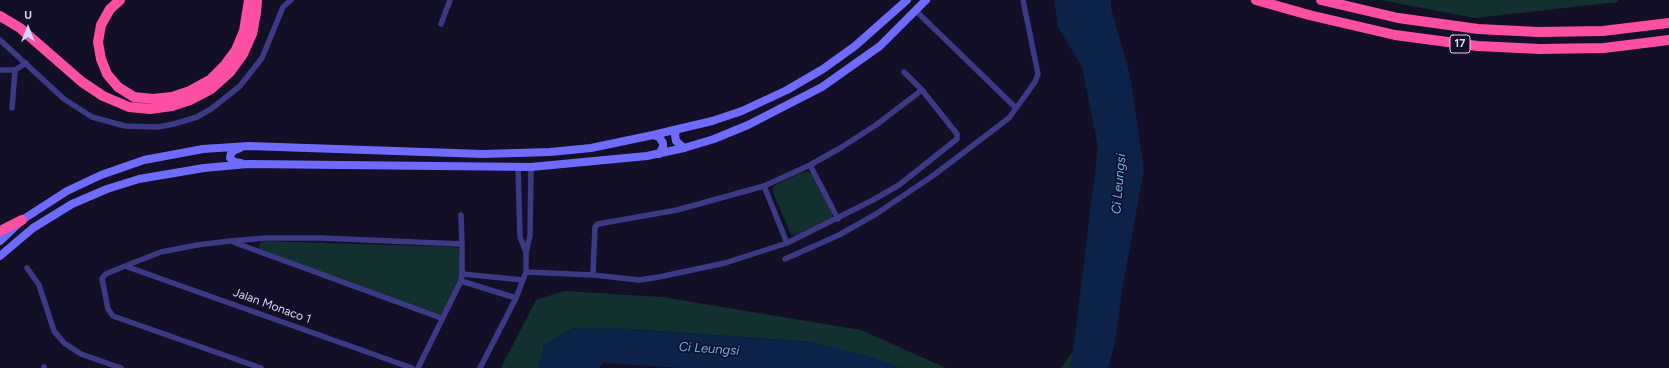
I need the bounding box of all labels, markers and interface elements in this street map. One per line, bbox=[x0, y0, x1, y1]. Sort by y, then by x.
north arrow bbox=[8, 8, 48, 48]
text: U bbox=[24, 9, 32, 22]
road number: 17 bbox=[1450, 35, 1470, 53]
water label: Ci Leungsi bbox=[1109, 153, 1129, 215]
street label: Jalan Monaco 1 bbox=[231, 285, 313, 327]
water label: Ci Leungsi bbox=[678, 339, 740, 359]

